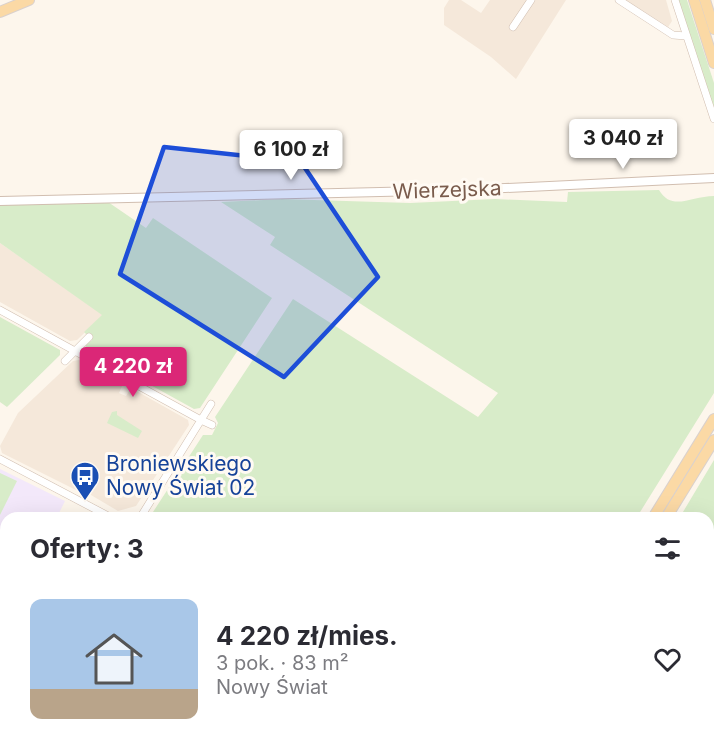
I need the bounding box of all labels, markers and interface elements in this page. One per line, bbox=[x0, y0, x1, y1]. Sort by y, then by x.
pin: 3 040 zł bbox=[561, 119, 685, 170]
text: 3 040 zł bbox=[583, 126, 663, 150]
pin: 6 100 zł bbox=[229, 130, 353, 181]
text: 6 100 zł bbox=[254, 137, 328, 161]
street label: Wierzejska bbox=[392, 175, 502, 204]
pin: 4 220 zł bbox=[71, 347, 195, 398]
text: 4 220 zł bbox=[94, 354, 172, 378]
place label: Broniewskiego Nowy Świat 02 bbox=[106, 451, 255, 500]
bus stop icon: Broniewskiego Nowy Świat 02 bbox=[69, 460, 101, 502]
icon: filters bbox=[651, 532, 684, 565]
text: Oferty: 3 bbox=[30, 533, 144, 564]
text: 4 220 zł/mies. bbox=[216, 620, 398, 651]
icon: home bbox=[78, 623, 150, 695]
icon: heart bbox=[651, 643, 684, 676]
text: 3 pok. · 83 m² bbox=[216, 651, 349, 675]
text: Nowy Świat bbox=[216, 675, 328, 699]

